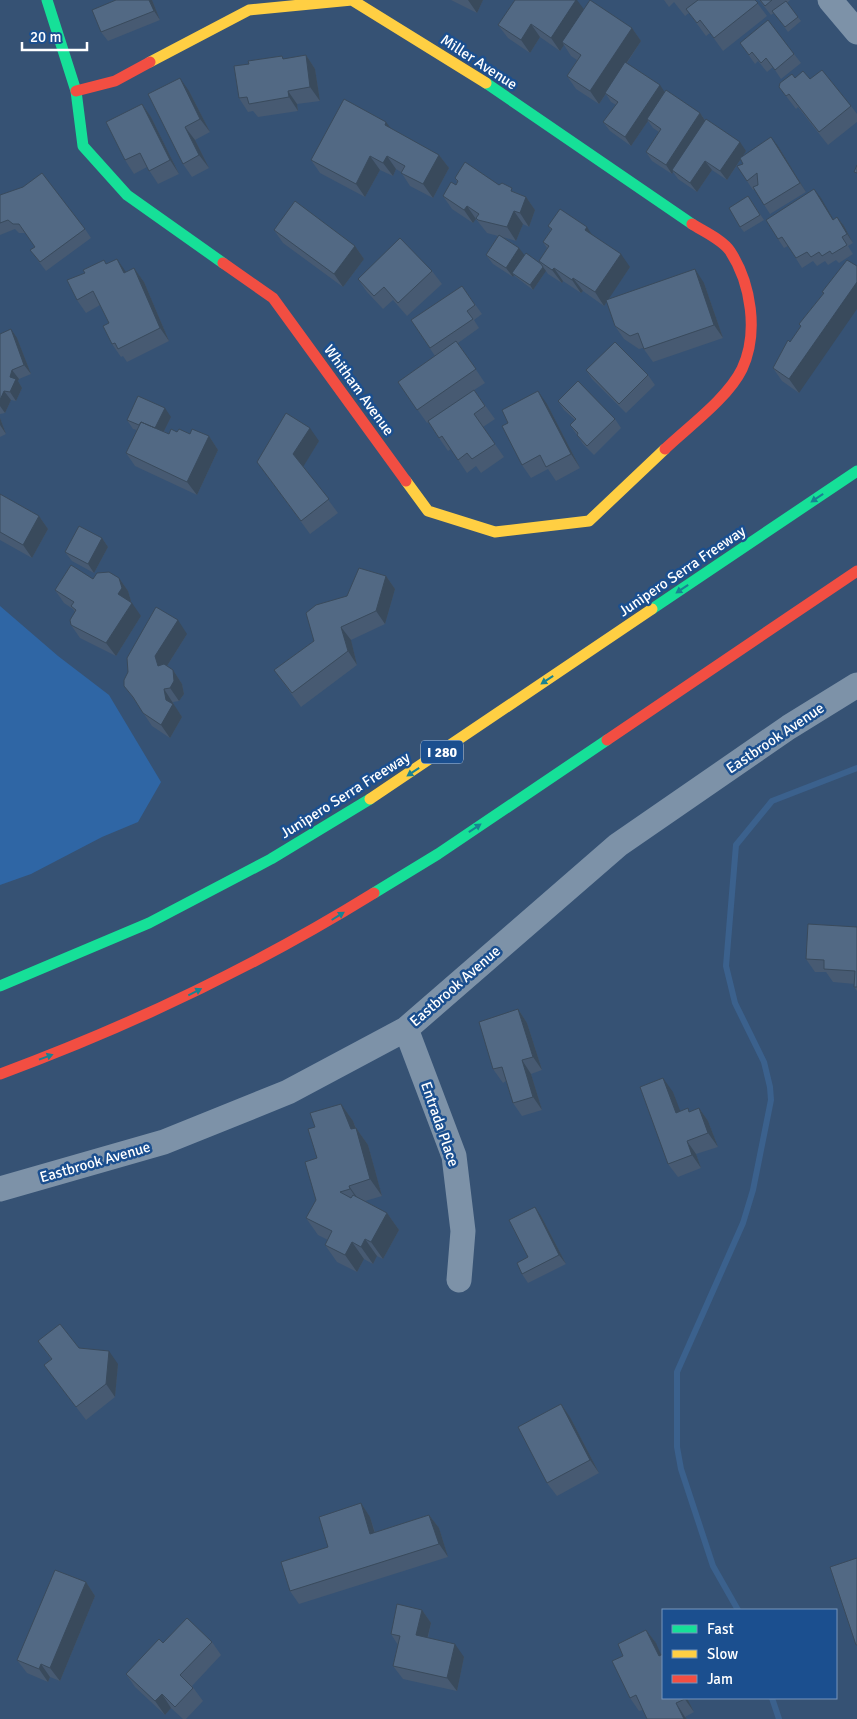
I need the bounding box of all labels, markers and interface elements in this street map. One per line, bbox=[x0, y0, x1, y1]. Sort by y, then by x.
scale bar bbox=[22, 20, 88, 52]
text: 20 m bbox=[30, 28, 61, 46]
street label: Miller Avenue bbox=[437, 31, 521, 93]
street label: Whitham Avenue bbox=[320, 341, 398, 439]
one-way arrow bbox=[810, 494, 823, 503]
street label: Junipero Serra Freeway bbox=[615, 522, 749, 620]
one-way arrow bbox=[675, 585, 689, 594]
one-way arrow bbox=[541, 676, 554, 685]
street label: Eastbrook Avenue bbox=[723, 699, 827, 777]
road number: I 280 bbox=[421, 740, 463, 764]
street label: Junipero Serra Freeway bbox=[277, 748, 413, 842]
one-way arrow bbox=[406, 767, 420, 776]
one-way arrow bbox=[468, 824, 482, 833]
one-way arrow bbox=[332, 911, 345, 920]
street label: Eastbrook Avenue bbox=[406, 942, 504, 1030]
one-way arrow bbox=[188, 988, 202, 996]
one-way arrow bbox=[39, 1053, 54, 1061]
street label: Entrada Place bbox=[417, 1079, 463, 1169]
street label: Eastbrook Avenue bbox=[38, 1138, 152, 1186]
legend bbox=[662, 1609, 837, 1699]
text: Fast bbox=[707, 1620, 734, 1638]
text: Slow bbox=[707, 1645, 738, 1663]
text: Jam bbox=[707, 1670, 733, 1688]

